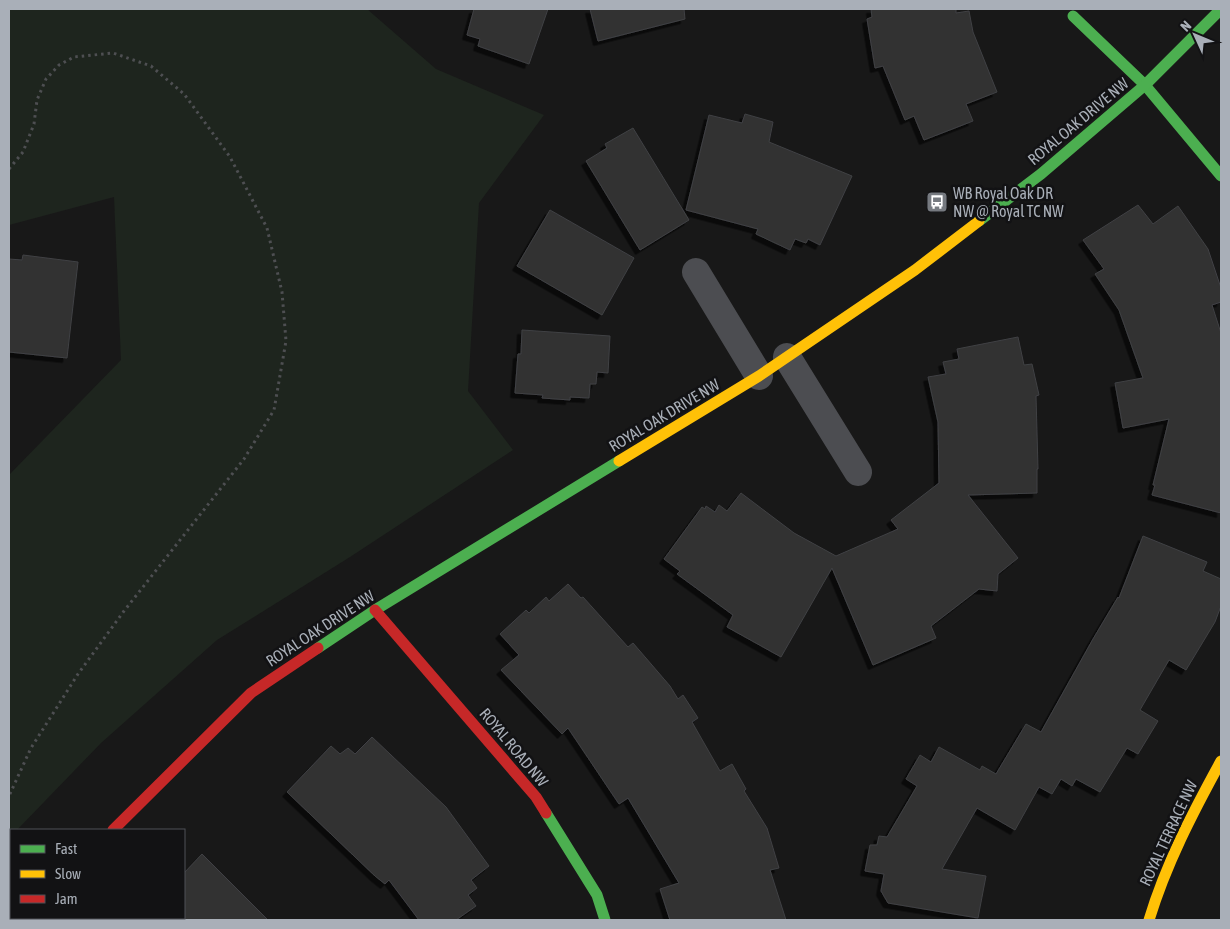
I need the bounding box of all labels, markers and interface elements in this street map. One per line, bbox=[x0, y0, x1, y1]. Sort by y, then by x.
north arrow bbox=[1170, 10, 1220, 60]
text: N bbox=[1177, 17, 1194, 34]
street label: ROYAL OAK DRIVE NW bbox=[1024, 74, 1132, 168]
place label: WB Royal Oak DR NW @ Royal TC NW bbox=[953, 184, 1064, 221]
bus stop icon: WB Royal Oak DR NW @ Royal TC NW bbox=[925, 190, 949, 214]
street label: ROYAL OAK DRIVE NW bbox=[606, 375, 723, 455]
street label: ROYAL OAK DRIVE NW bbox=[263, 586, 378, 670]
street label: ROYAL ROAD NW bbox=[476, 704, 552, 790]
street label: ROYAL TERRACE NW bbox=[1136, 777, 1200, 889]
legend bbox=[10, 829, 185, 919]
text: Fast bbox=[55, 840, 77, 857]
text: Slow bbox=[55, 865, 81, 882]
text: Jam bbox=[55, 890, 78, 907]

